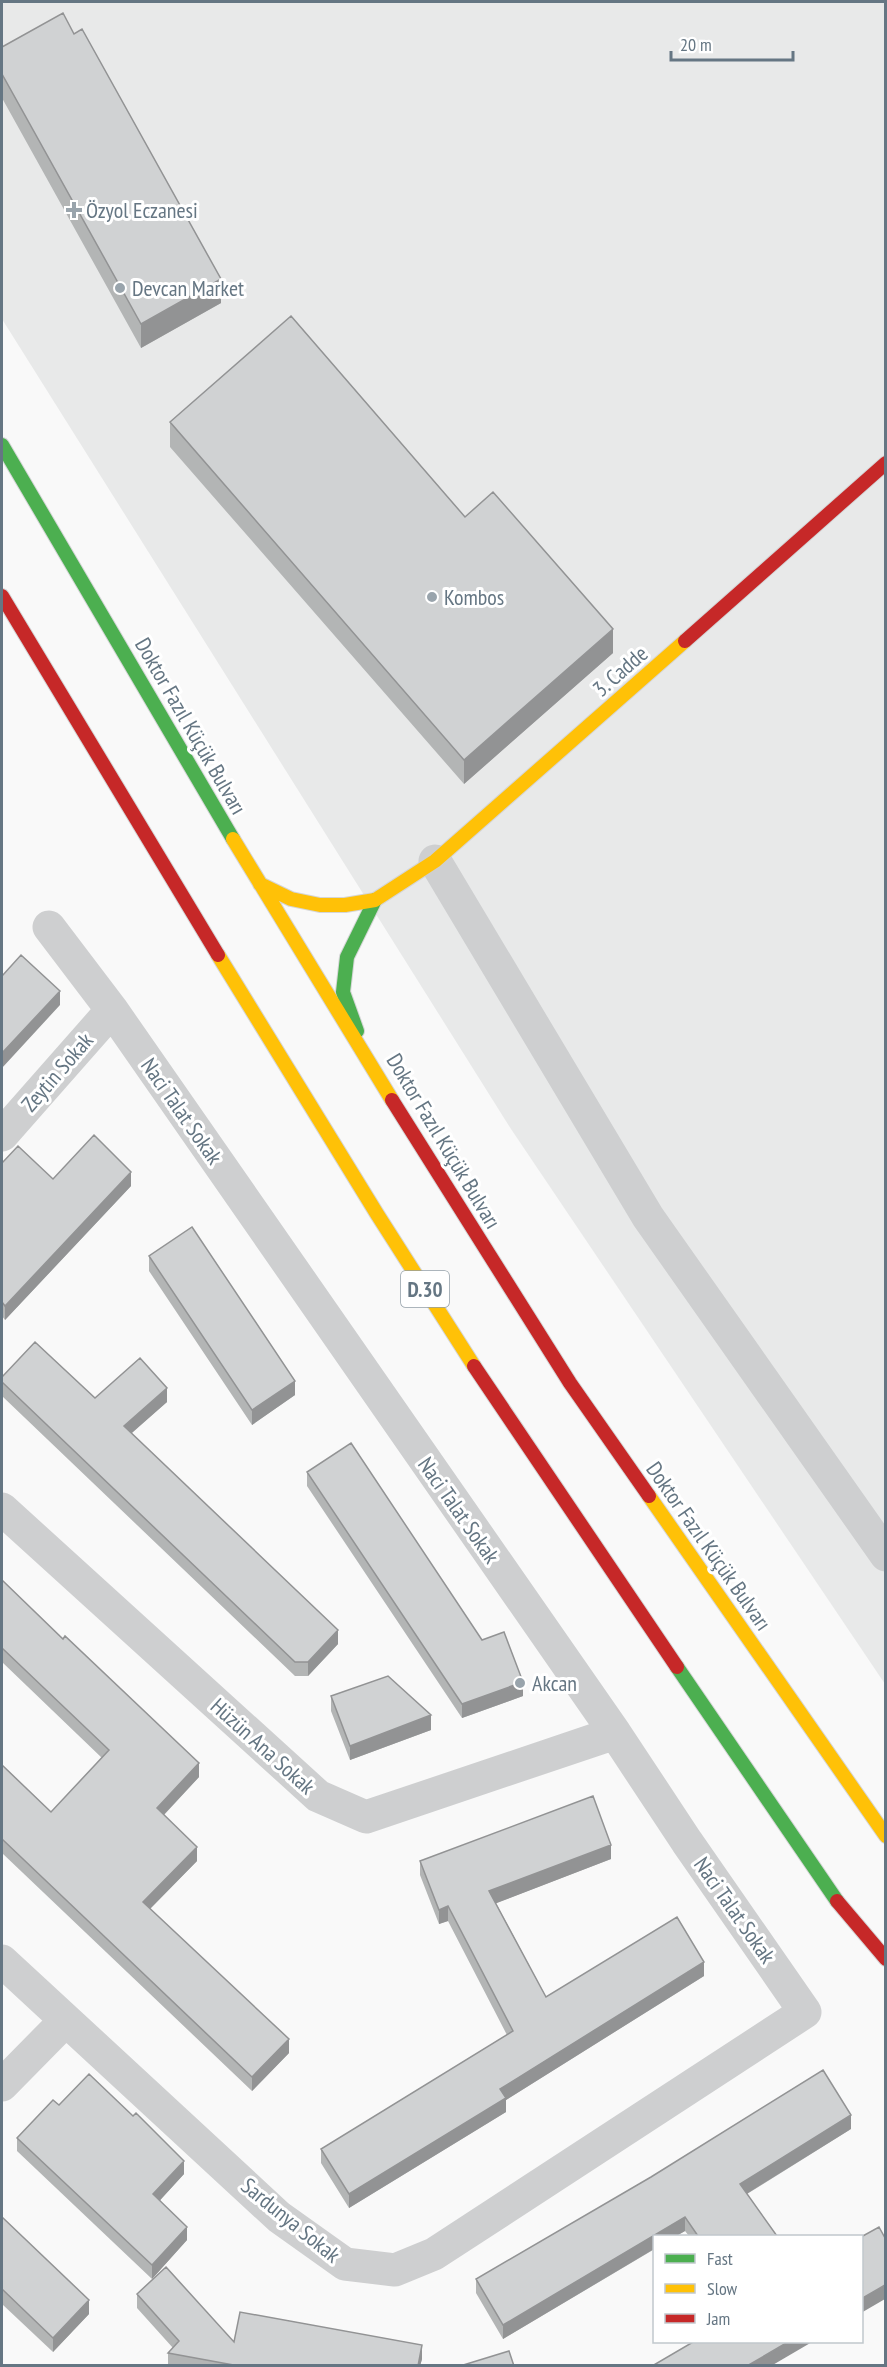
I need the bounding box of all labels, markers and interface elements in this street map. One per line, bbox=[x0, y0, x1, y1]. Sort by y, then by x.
scale bar bbox=[671, 24, 792, 62]
text: 20 m bbox=[680, 33, 712, 56]
place label: Özyol Eczanesi bbox=[86, 196, 198, 224]
marker: Özyol Eczanesi bbox=[67, 203, 81, 217]
place label: Devcan Market bbox=[132, 274, 244, 302]
marker: Devcan Market bbox=[113, 281, 127, 295]
place label: Kombos bbox=[444, 583, 504, 611]
marker: Kombos bbox=[425, 590, 439, 604]
street label: Doktor Fazıl Küçük Bulvarı bbox=[129, 633, 253, 819]
street label: 3. Cadde bbox=[587, 640, 653, 702]
street label: Zeytin Sokak bbox=[15, 1026, 99, 1117]
street label: Doktor Fazıl Küçük Bulvarı bbox=[381, 1048, 507, 1234]
street label: Naci Talat Sokak bbox=[135, 1052, 229, 1170]
road number: D.30 bbox=[401, 1271, 449, 1307]
street label: Naci Talat Sokak bbox=[412, 1451, 506, 1569]
street label: Doktor Fazıl Küçük Bulvarı bbox=[640, 1456, 778, 1636]
place label: Akcan bbox=[532, 1669, 577, 1697]
marker: Akcan bbox=[513, 1676, 527, 1690]
street label: Hüzün Ana Sokak bbox=[205, 1692, 321, 1800]
street label: Naci Talat Sokak bbox=[688, 1851, 782, 1969]
street label: Sardunya Sokak bbox=[236, 2172, 347, 2269]
legend bbox=[653, 2235, 863, 2343]
text: Fast bbox=[707, 2247, 733, 2270]
text: Slow bbox=[707, 2277, 738, 2300]
text: Jam bbox=[706, 2307, 730, 2330]

